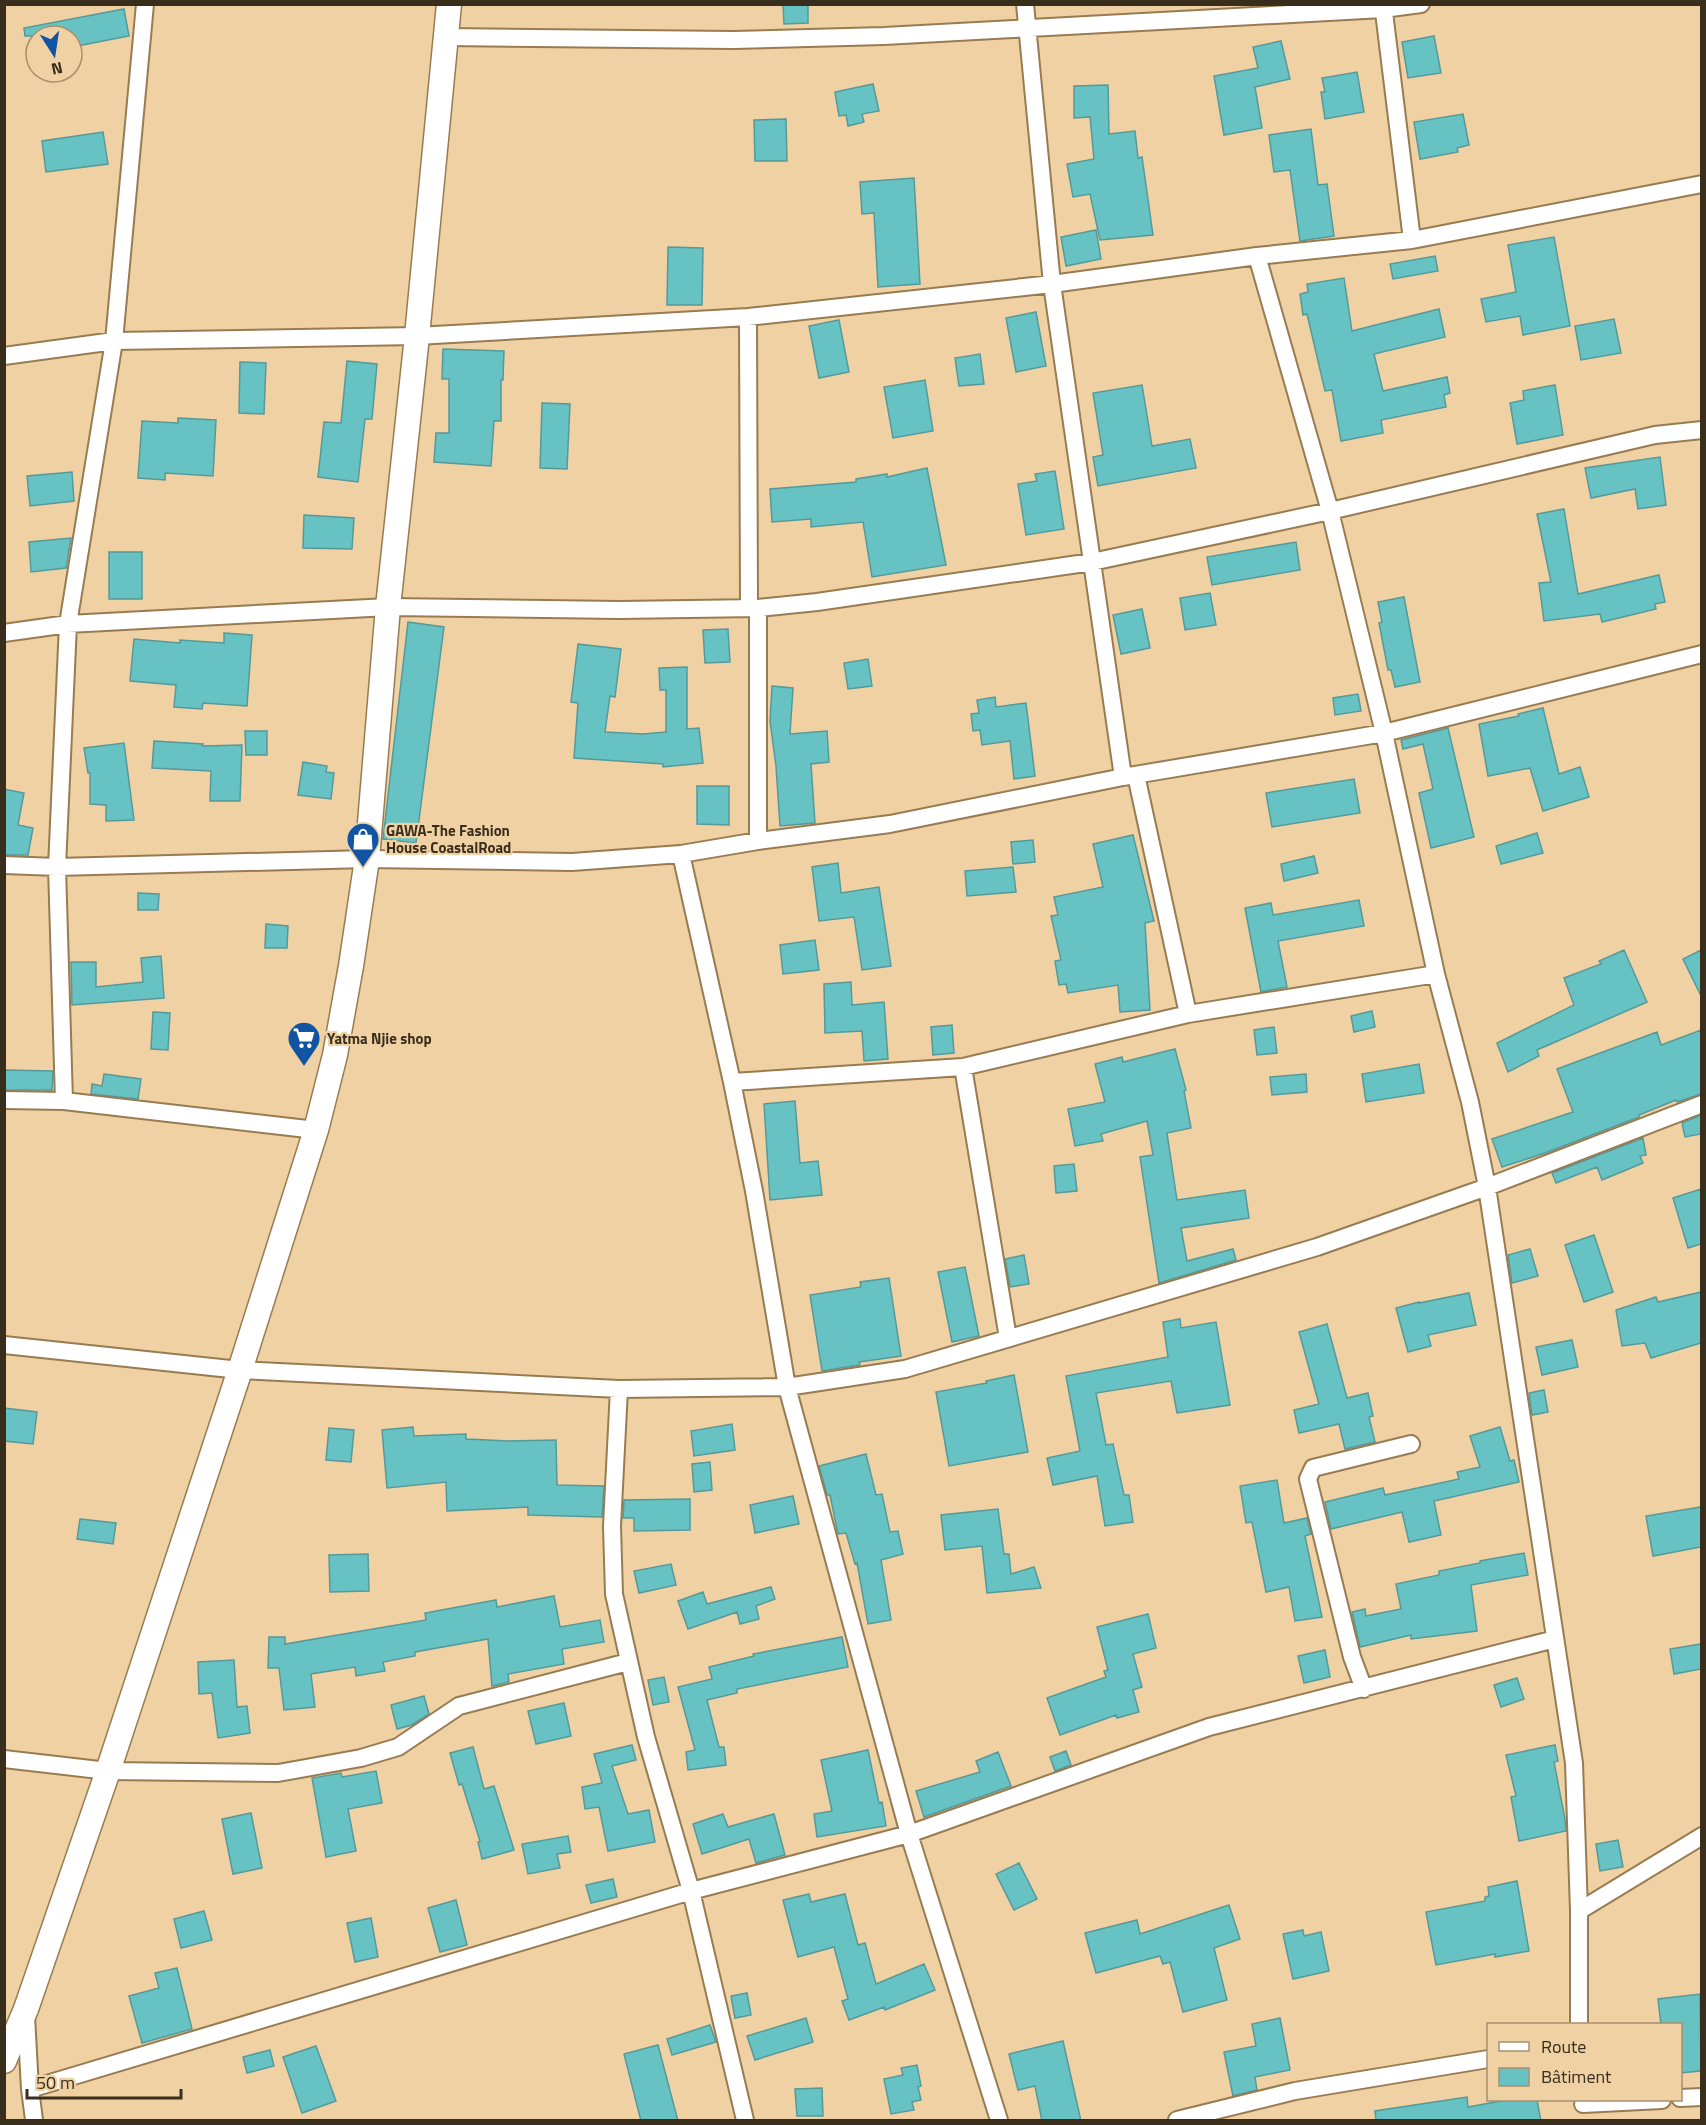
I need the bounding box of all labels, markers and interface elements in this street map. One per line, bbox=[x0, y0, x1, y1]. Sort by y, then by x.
north arrow bbox=[24, 24, 84, 84]
text: N bbox=[49, 56, 65, 82]
place label: GAWA-The Fashion House CoastalRoad bbox=[386, 819, 511, 859]
shop icon: GAWA-The Fashion House CoastalRoad bbox=[345, 821, 381, 868]
supermarket icon: Yatma Njie shop bbox=[286, 1020, 322, 1067]
place label: Yatma Njie shop bbox=[327, 1027, 432, 1050]
legend bbox=[1487, 2023, 1682, 2101]
text: Route bbox=[1541, 2033, 1586, 2060]
scale bar bbox=[27, 2062, 182, 2100]
text: Bâtiment bbox=[1541, 2063, 1612, 2090]
text: 50 m bbox=[36, 2069, 75, 2096]

